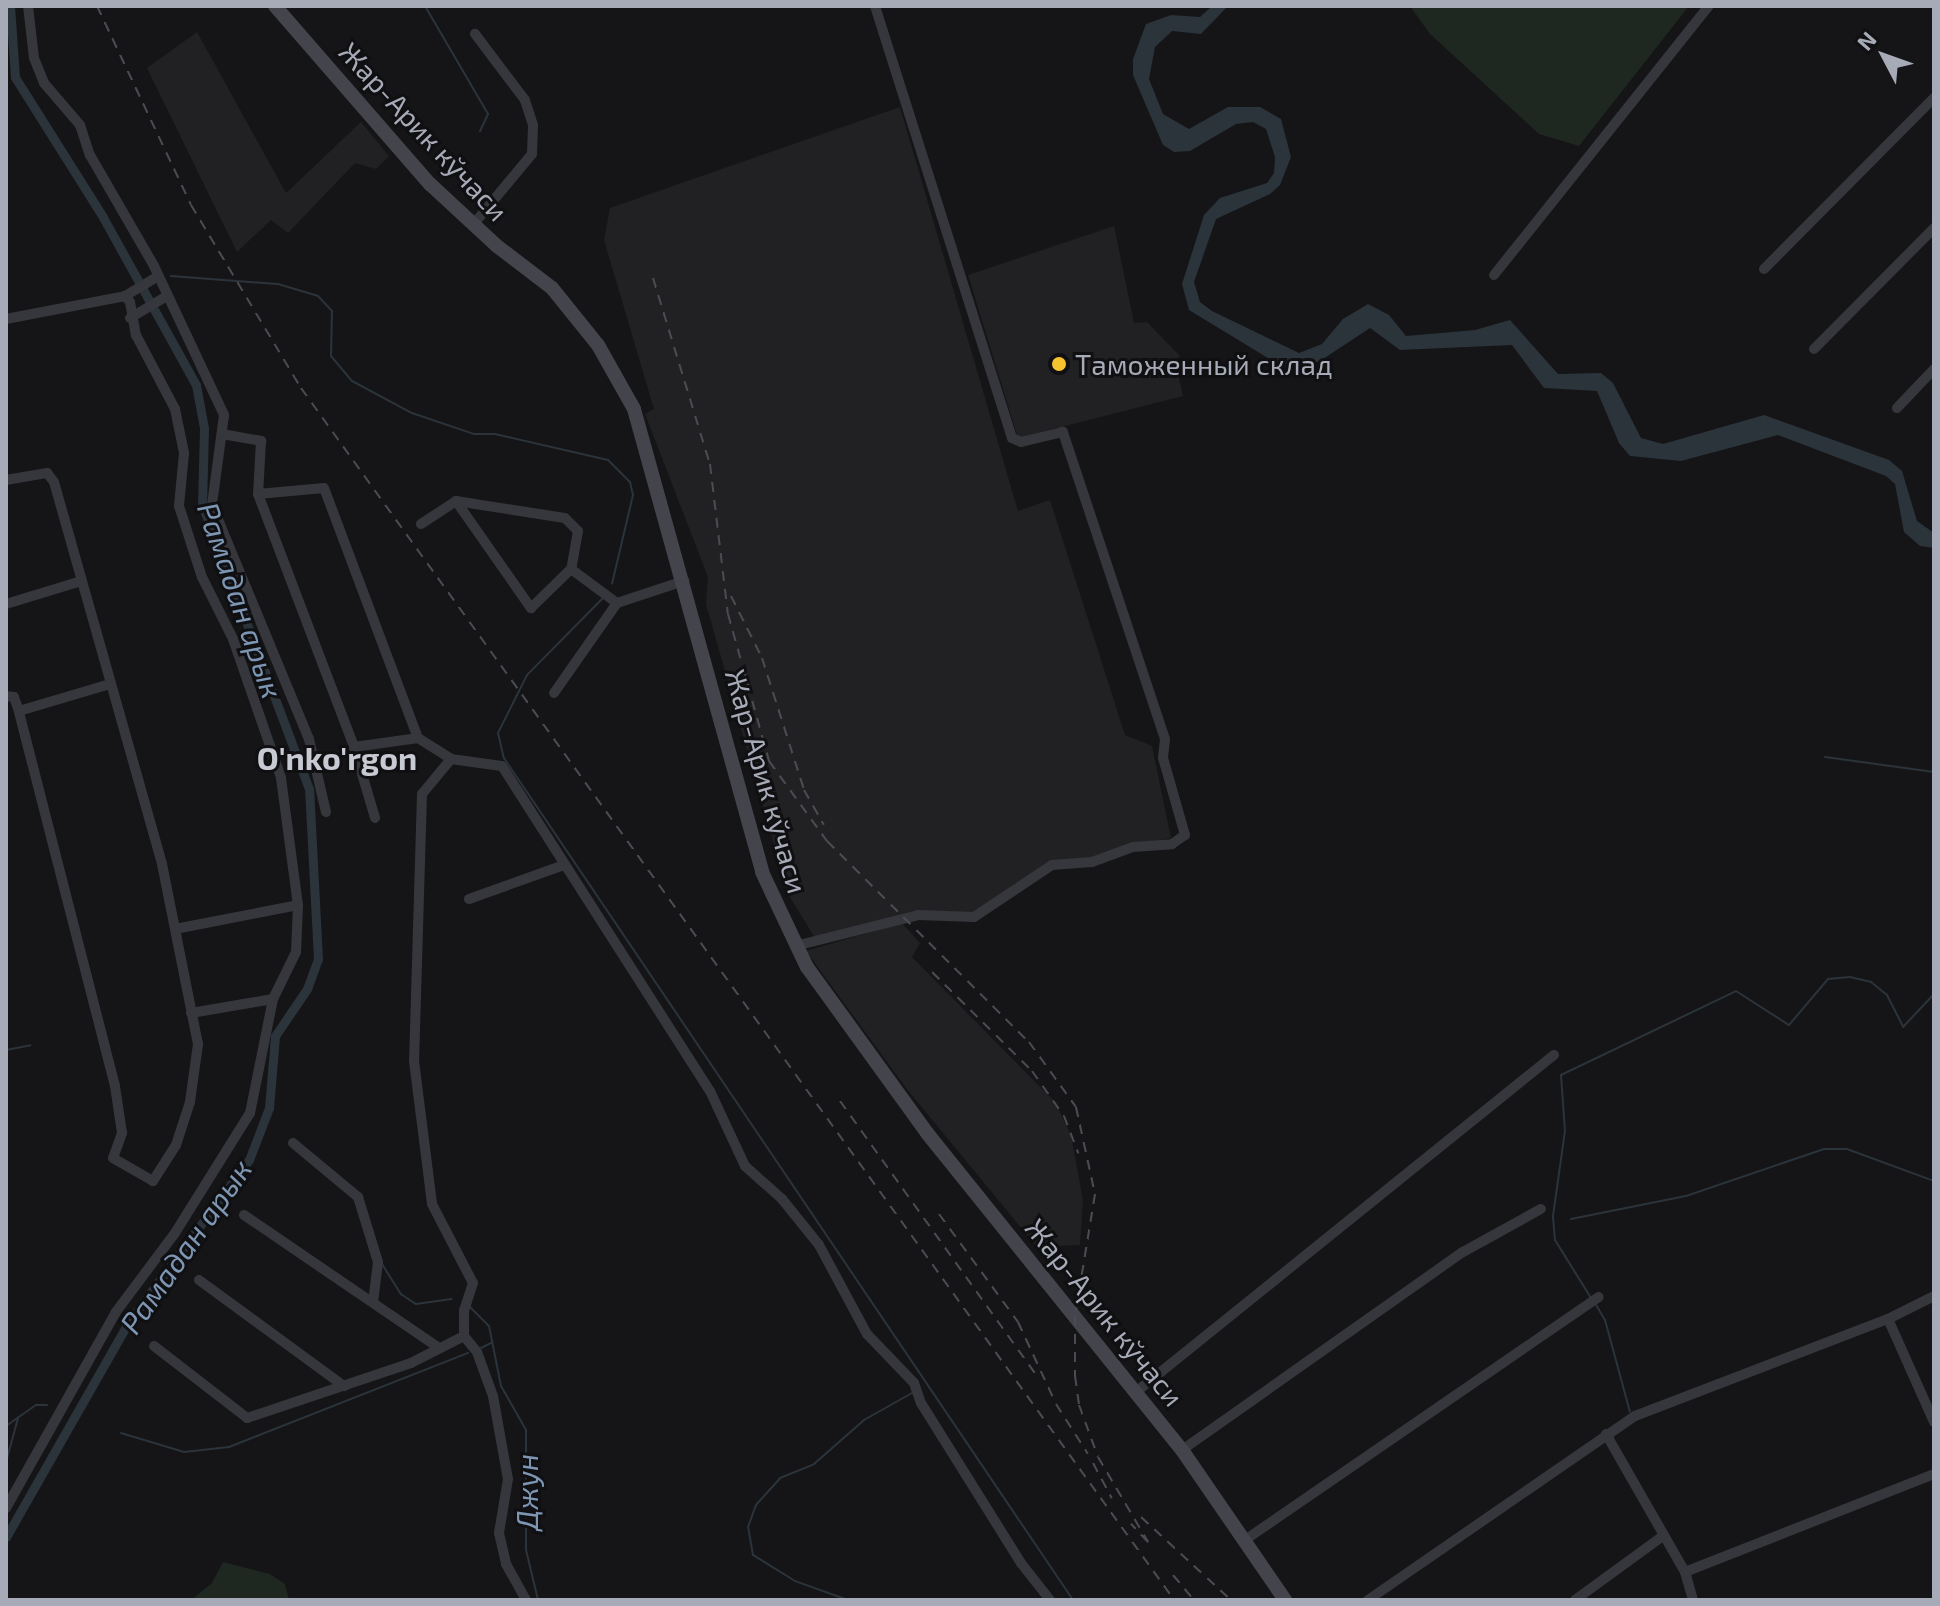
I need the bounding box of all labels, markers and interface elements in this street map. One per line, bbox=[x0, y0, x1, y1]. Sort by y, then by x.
north arrow bbox=[1844, 16, 1924, 96]
text: N bbox=[1851, 26, 1881, 55]
street label: Жар-Арик кўчаси bbox=[333, 35, 515, 227]
place label: Таможенный склад bbox=[1075, 347, 1332, 381]
marker: Таможенный склад bbox=[1050, 355, 1068, 373]
water label: Рамадан арык bbox=[191, 497, 291, 703]
street label: Жар-Арик кўчаси bbox=[719, 665, 815, 897]
district label: O'nko'rgon bbox=[257, 738, 417, 776]
water label: Рамадан арык bbox=[112, 1152, 258, 1340]
street label: Жар-Арик кўчаси bbox=[1019, 1211, 1191, 1413]
water label: Джун bbox=[508, 1454, 544, 1530]

